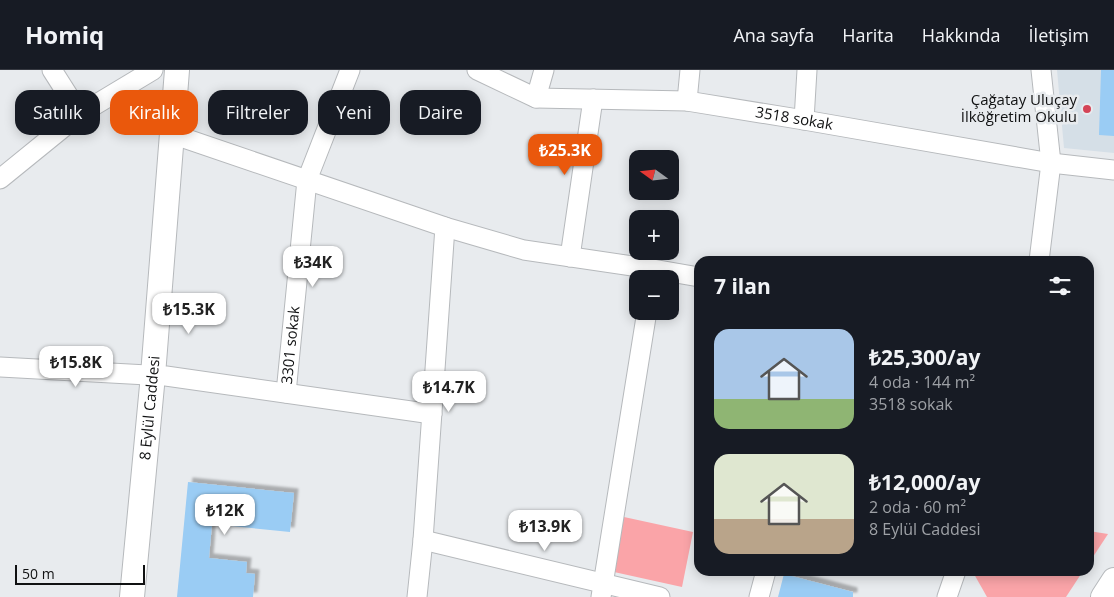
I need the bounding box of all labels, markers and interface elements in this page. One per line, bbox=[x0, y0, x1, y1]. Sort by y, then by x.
text: Homiq bbox=[25, 18, 104, 51]
text: Ana sayfa bbox=[733, 23, 814, 47]
text: Harita bbox=[842, 23, 894, 47]
text: Hakkında bbox=[922, 23, 1001, 47]
text: İletişim bbox=[1029, 23, 1089, 47]
place label: Çağatay Uluçay İlköğretim Okulu bbox=[961, 89, 1077, 126]
chip: Satılık bbox=[15, 90, 100, 135]
chip: Kiralık bbox=[110, 90, 198, 135]
chip: Filtreler bbox=[208, 90, 308, 135]
chip: Yeni bbox=[318, 90, 390, 135]
chip: Daire bbox=[400, 90, 481, 135]
street label: 3518 sokak bbox=[754, 101, 835, 134]
marker: Çağatay Uluçay İlköğretim Okulu bbox=[1081, 103, 1093, 115]
pin: ₺25.3K bbox=[524, 134, 606, 176]
text: ₺25.3K bbox=[539, 139, 591, 161]
north arrow bbox=[629, 150, 679, 200]
map controls bbox=[629, 150, 679, 320]
button: + bbox=[629, 210, 679, 260]
pin: ₺34K bbox=[283, 246, 343, 288]
text: ₺34K bbox=[294, 251, 332, 273]
button: − bbox=[629, 270, 679, 320]
text: 7 ilan bbox=[714, 272, 771, 300]
icon: filters bbox=[1046, 272, 1074, 300]
pin: ₺15.3K bbox=[148, 292, 230, 335]
text: ₺15.3K bbox=[163, 298, 215, 320]
street label: 3301 sokak bbox=[276, 305, 304, 385]
text: ₺25,300/ay bbox=[869, 343, 980, 371]
pin: ₺15.8K bbox=[35, 346, 117, 388]
icon: home bbox=[754, 349, 814, 409]
text: ₺15.8K bbox=[50, 351, 102, 373]
street label: 8 Eylül Caddesi bbox=[134, 355, 163, 461]
pin: ₺14.7K bbox=[408, 370, 490, 413]
text: 4 oda · 144 m² bbox=[869, 371, 975, 393]
text: ₺14.7K bbox=[423, 376, 475, 398]
text: 3518 sokak bbox=[869, 393, 953, 415]
text: ₺12,000/ay bbox=[869, 468, 980, 496]
icon: home bbox=[754, 474, 814, 534]
pin: ₺12K bbox=[195, 494, 255, 536]
text: 2 oda · 60 m² bbox=[869, 496, 966, 518]
text: ₺12K bbox=[206, 499, 244, 521]
pin: ₺13.9K bbox=[504, 510, 586, 552]
text: ₺13.9K bbox=[519, 515, 571, 537]
text: 8 Eylül Caddesi bbox=[869, 518, 980, 540]
scale bar bbox=[15, 562, 145, 585]
text: 50 m bbox=[22, 564, 55, 583]

